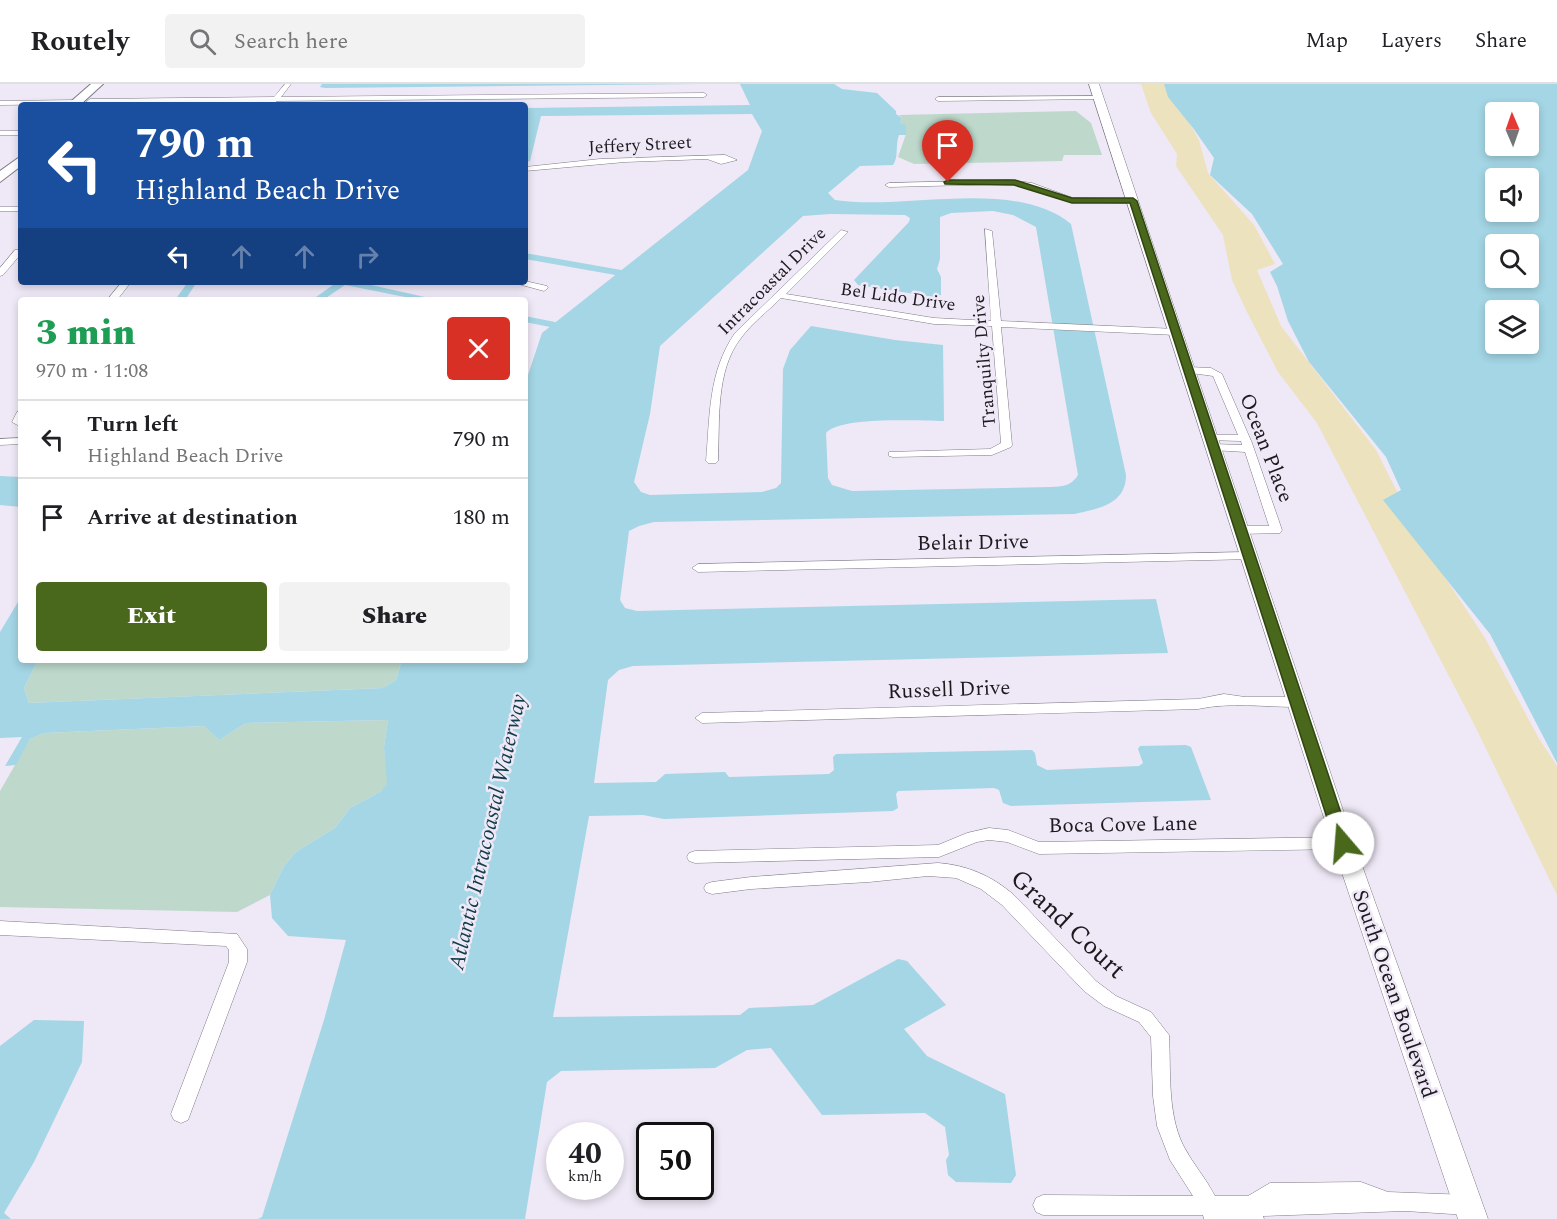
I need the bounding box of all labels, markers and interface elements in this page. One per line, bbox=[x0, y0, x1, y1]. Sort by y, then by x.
search box bbox=[165, 14, 585, 68]
text: Routely bbox=[30, 20, 129, 63]
icon: search bbox=[186, 25, 219, 58]
text: Search here bbox=[234, 25, 348, 58]
text: Map bbox=[1306, 25, 1348, 57]
text: Layers bbox=[1381, 25, 1442, 57]
text: Share bbox=[1475, 25, 1527, 57]
north arrow bbox=[1485, 102, 1539, 156]
map controls bbox=[1485, 102, 1539, 354]
text: 790 m bbox=[135, 113, 254, 176]
pin bbox=[922, 120, 973, 182]
icon: left bbox=[36, 126, 114, 204]
street label: Jeffery Street bbox=[587, 129, 693, 161]
icon: arrive bbox=[931, 129, 964, 162]
button: sound bbox=[1485, 168, 1539, 222]
text: Highland Beach Drive bbox=[135, 170, 400, 212]
street label: Intracoastal Drive bbox=[712, 221, 832, 341]
button: search bbox=[1485, 234, 1539, 288]
icon: left bbox=[162, 240, 195, 273]
icon: ahead bbox=[225, 240, 258, 273]
icon: ahead bbox=[288, 240, 321, 273]
icon: right bbox=[351, 240, 384, 273]
street label: Bel Lido Drive bbox=[839, 276, 957, 318]
street label: Tranquilty Drive bbox=[965, 294, 1003, 428]
button: layers bbox=[1485, 300, 1539, 354]
text: 3 min bbox=[36, 306, 136, 361]
button: close bbox=[447, 317, 510, 380]
text: 970 m · 11:08 bbox=[36, 356, 148, 386]
street label: Ocean Place bbox=[1230, 389, 1302, 507]
text: Turn left bbox=[87, 408, 179, 441]
icon: left bbox=[36, 423, 69, 456]
text: 790 m bbox=[453, 423, 510, 456]
text: Highland Beach Drive bbox=[87, 441, 283, 471]
icon: arrive bbox=[36, 501, 69, 534]
text: Arrive at destination bbox=[87, 501, 298, 534]
text: 180 m bbox=[453, 501, 510, 534]
street label: Belair Drive bbox=[917, 526, 1029, 560]
button: Exit bbox=[36, 582, 267, 651]
button: Share bbox=[279, 582, 510, 651]
street label: Russell Drive bbox=[887, 672, 1011, 708]
water label: Atlantic Intracoastal Waterway bbox=[440, 691, 536, 974]
street label: Boca Cove Lane bbox=[1048, 808, 1198, 842]
position arrow bbox=[1311, 811, 1375, 875]
street label: Grand Court bbox=[1001, 859, 1135, 989]
street label: South Ocean Boulevard bbox=[1343, 885, 1445, 1103]
speed limit sign: 50 bbox=[636, 1122, 714, 1200]
text: 40 bbox=[568, 1131, 602, 1177]
text: km/h bbox=[568, 1165, 602, 1188]

